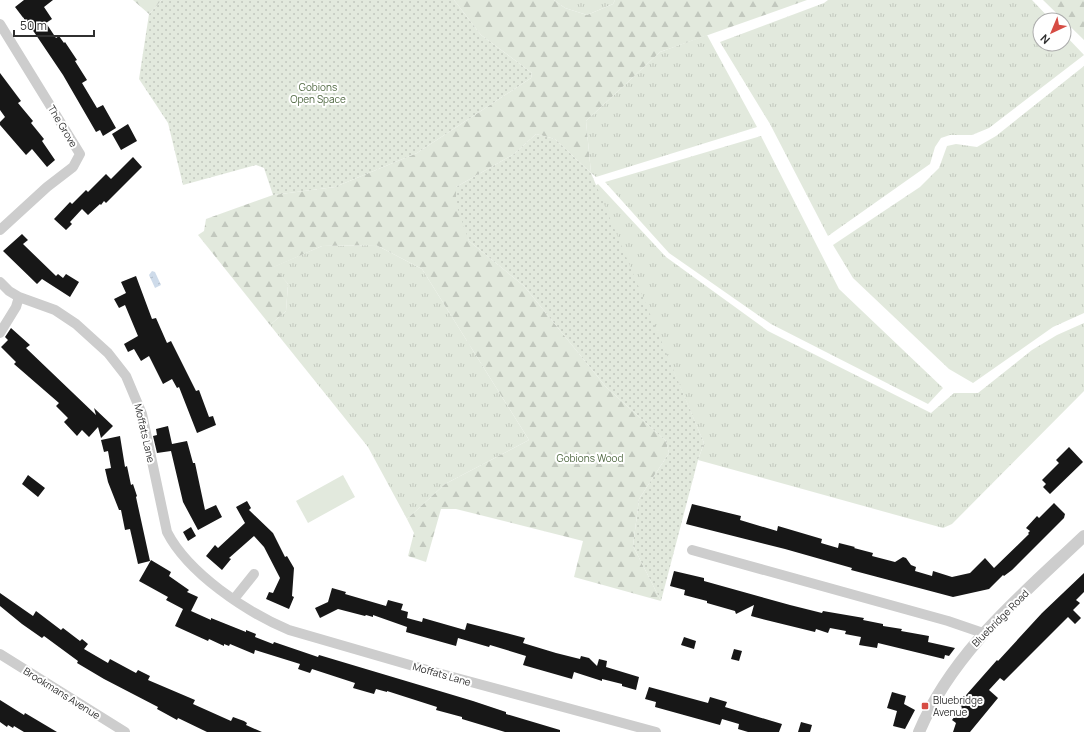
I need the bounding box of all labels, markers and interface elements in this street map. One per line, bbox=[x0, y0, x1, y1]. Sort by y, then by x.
scale bar bbox=[14, 12, 94, 38]
north arrow bbox=[1032, 12, 1072, 52]
text: 50 m bbox=[20, 17, 47, 34]
text: N bbox=[1037, 31, 1053, 48]
park label: Gobions Open Space bbox=[290, 80, 346, 106]
street label: The Grove bbox=[45, 102, 81, 150]
street label: Moffats Lane bbox=[131, 402, 159, 464]
park label: Gobions Wood bbox=[557, 451, 623, 465]
street label: Bluebridge Road bbox=[968, 586, 1032, 650]
street label: Moffats Lane bbox=[411, 659, 473, 689]
street label: Brookmans Avenue bbox=[21, 664, 103, 722]
place label: Bluebridge Avenue bbox=[933, 693, 983, 719]
marker: Bluebridge Avenue bbox=[920, 701, 930, 711]

